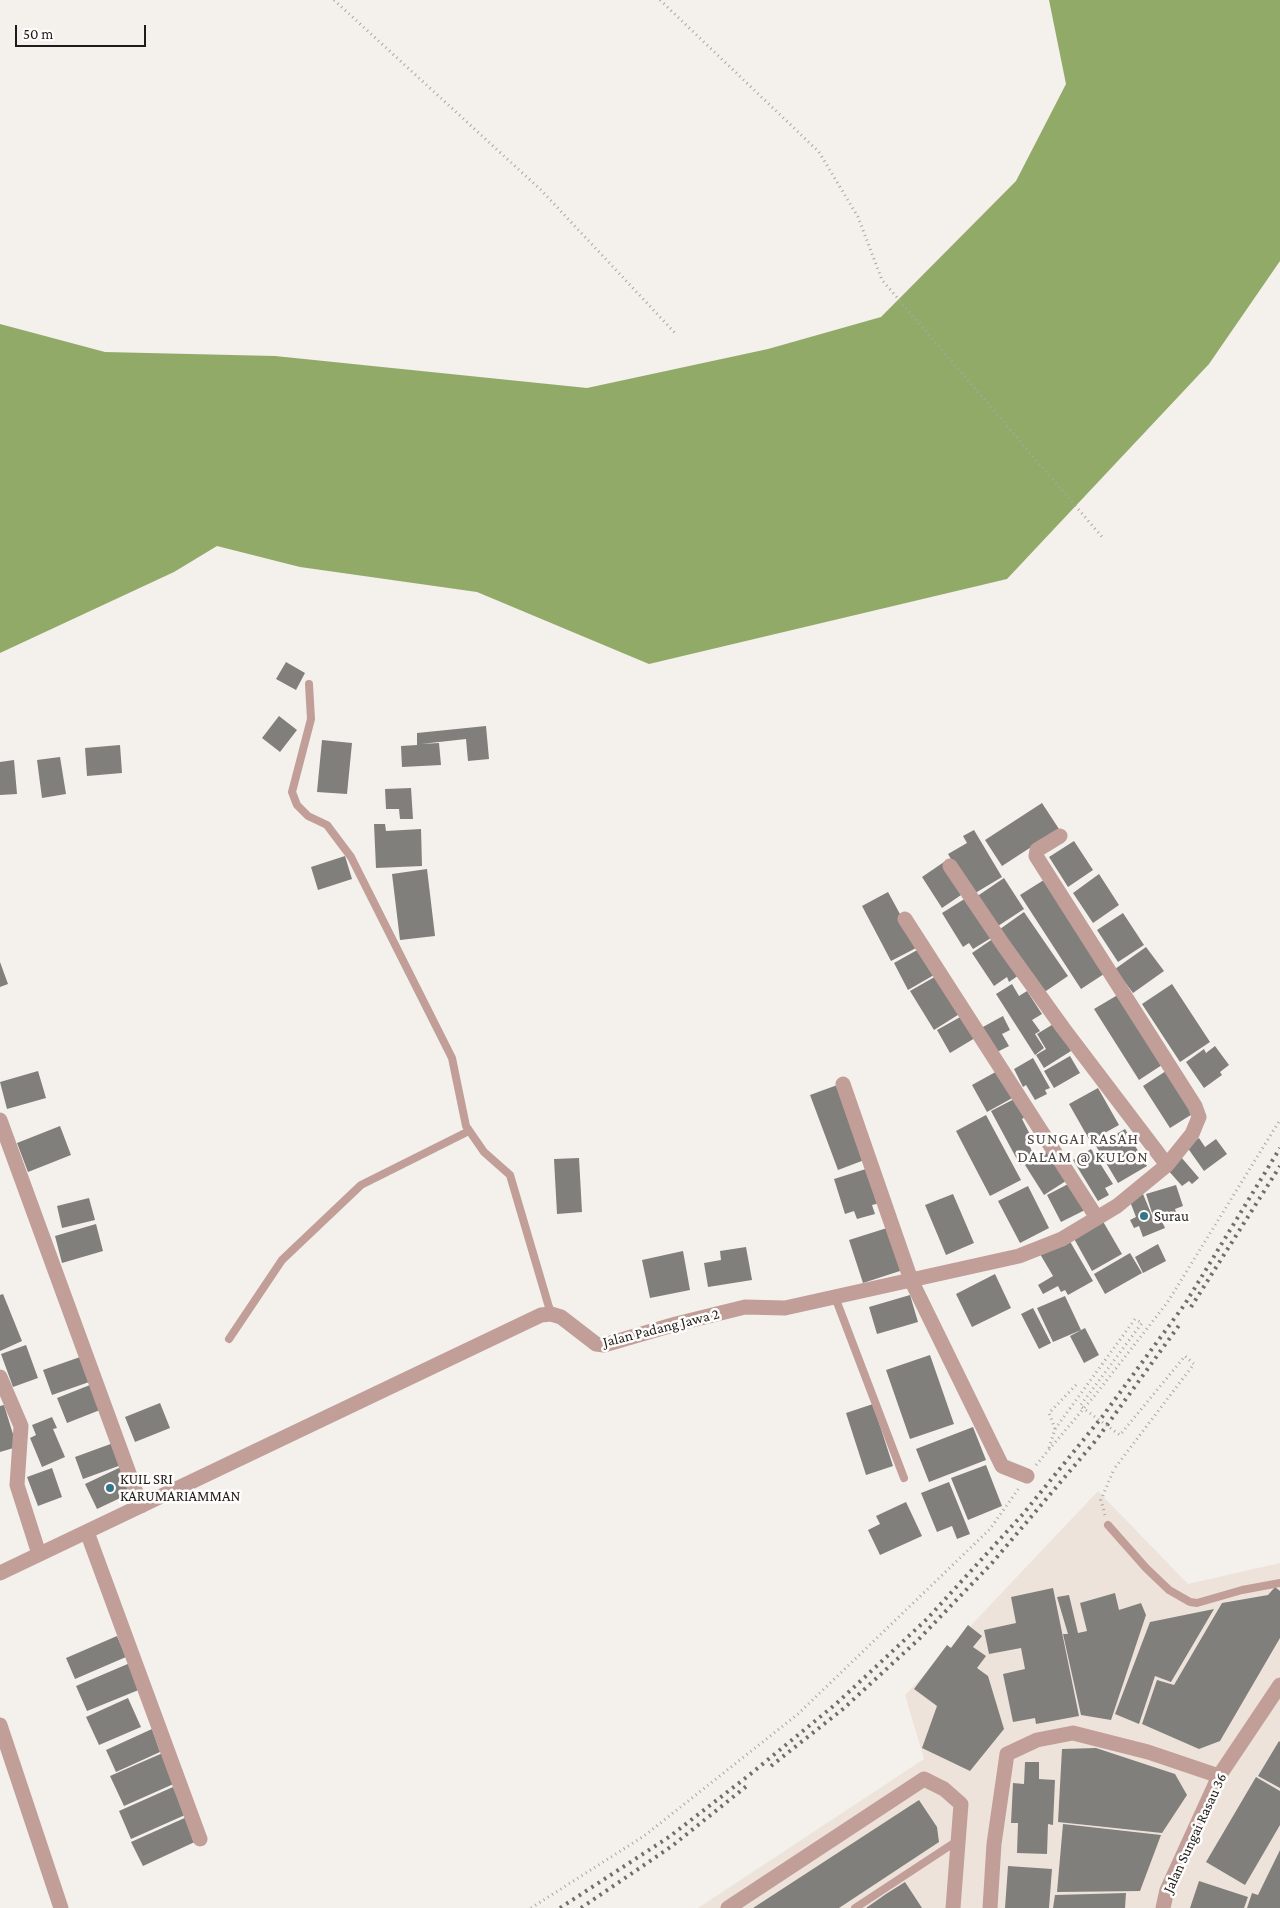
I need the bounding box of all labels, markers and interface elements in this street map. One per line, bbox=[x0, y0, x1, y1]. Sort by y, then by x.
scale bar bbox=[18, 15, 149, 47]
text: 50 m bbox=[23, 26, 53, 42]
district label: SUNGAI RASAH DALAM @ KULON bbox=[1016, 1129, 1150, 1167]
place label: Surau bbox=[1154, 1207, 1189, 1225]
marker: Surau bbox=[1138, 1210, 1150, 1222]
street label: Jalan Padang Jawa 2 bbox=[601, 1305, 721, 1351]
place label: KUIL SRI KARUMARIAMMAN bbox=[120, 1470, 240, 1505]
marker: KUIL SRI KARUMARIAMMAN bbox=[104, 1482, 116, 1494]
street label: Jalan Sungai Rasau 36 bbox=[1159, 1770, 1231, 1896]

